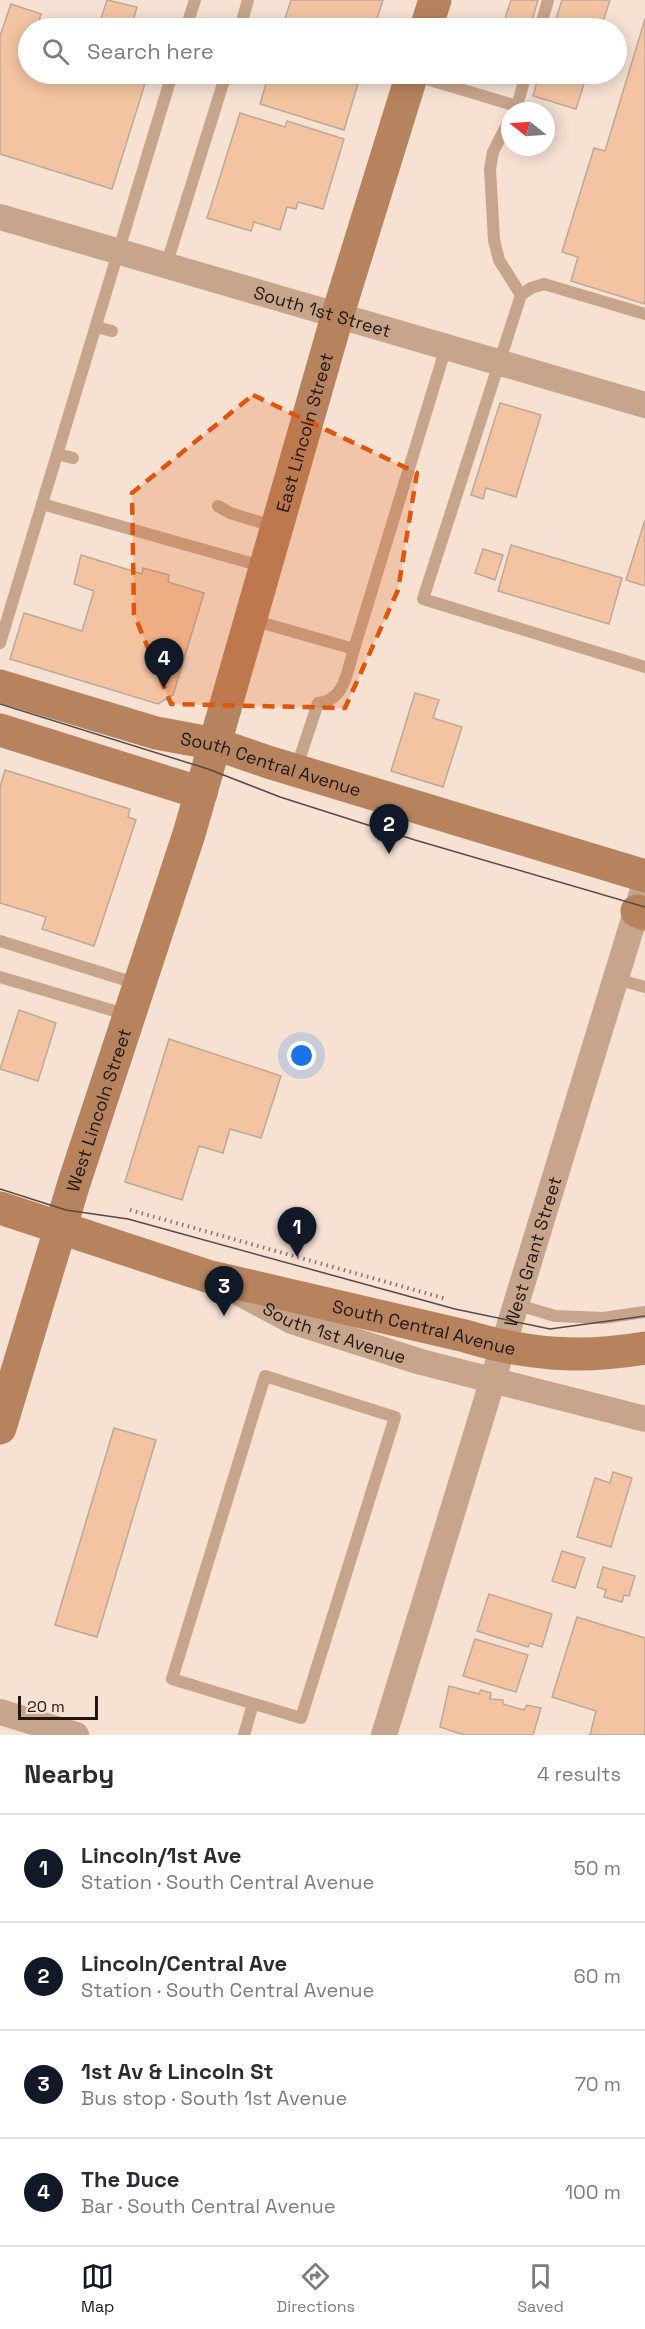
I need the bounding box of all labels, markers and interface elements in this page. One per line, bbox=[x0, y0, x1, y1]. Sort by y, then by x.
search box bbox=[18, 18, 627, 84]
icon: search bbox=[39, 35, 72, 68]
text: Search here bbox=[87, 37, 214, 65]
north arrow bbox=[501, 102, 555, 156]
street label: South 1st Street bbox=[251, 280, 394, 342]
street label: East Lincoln Street bbox=[270, 350, 338, 515]
pin: 4 bbox=[144, 638, 184, 688]
street label: South Central Avenue bbox=[179, 726, 364, 801]
pin: 2 bbox=[370, 804, 408, 854]
street label: West Lincoln Street bbox=[61, 1025, 136, 1194]
your location bbox=[287, 1041, 316, 1070]
street label: West Grant Street bbox=[498, 1173, 566, 1329]
pin: 1 bbox=[278, 1208, 316, 1257]
pin: 3 bbox=[204, 1266, 244, 1316]
street label: South Central Avenue bbox=[330, 1294, 518, 1360]
street label: South 1st Avenue bbox=[259, 1296, 409, 1368]
scale bar bbox=[18, 1693, 98, 1720]
text: 20 m bbox=[27, 1696, 65, 1717]
text: Nearby bbox=[24, 1757, 114, 1791]
text: 4 results bbox=[537, 1761, 621, 1787]
text: Lincoln/1st Ave bbox=[81, 1841, 241, 1869]
text: 1 bbox=[39, 1855, 48, 1881]
text: 50 m bbox=[574, 1855, 621, 1881]
text: Station · South Central Avenue bbox=[81, 1869, 374, 1895]
text: Lincoln/Central Ave bbox=[81, 1949, 287, 1977]
text: 2 bbox=[38, 1963, 49, 1989]
text: 60 m bbox=[574, 1963, 621, 1989]
text: Station · South Central Avenue bbox=[81, 1977, 374, 2003]
text: 1st Av & Lincoln St bbox=[81, 2057, 274, 2085]
text: 3 bbox=[37, 2071, 50, 2097]
text: 70 m bbox=[575, 2071, 621, 2097]
text: Bus stop · South 1st Avenue bbox=[81, 2085, 347, 2111]
text: The Duce bbox=[81, 2165, 180, 2193]
text: 4 bbox=[37, 2179, 50, 2205]
text: 100 m bbox=[565, 2179, 621, 2205]
text: Bar · South Central Avenue bbox=[81, 2193, 336, 2219]
tab: Map bbox=[81, 2260, 114, 2317]
tab: Directions bbox=[277, 2260, 355, 2317]
tab: Saved bbox=[517, 2260, 564, 2317]

